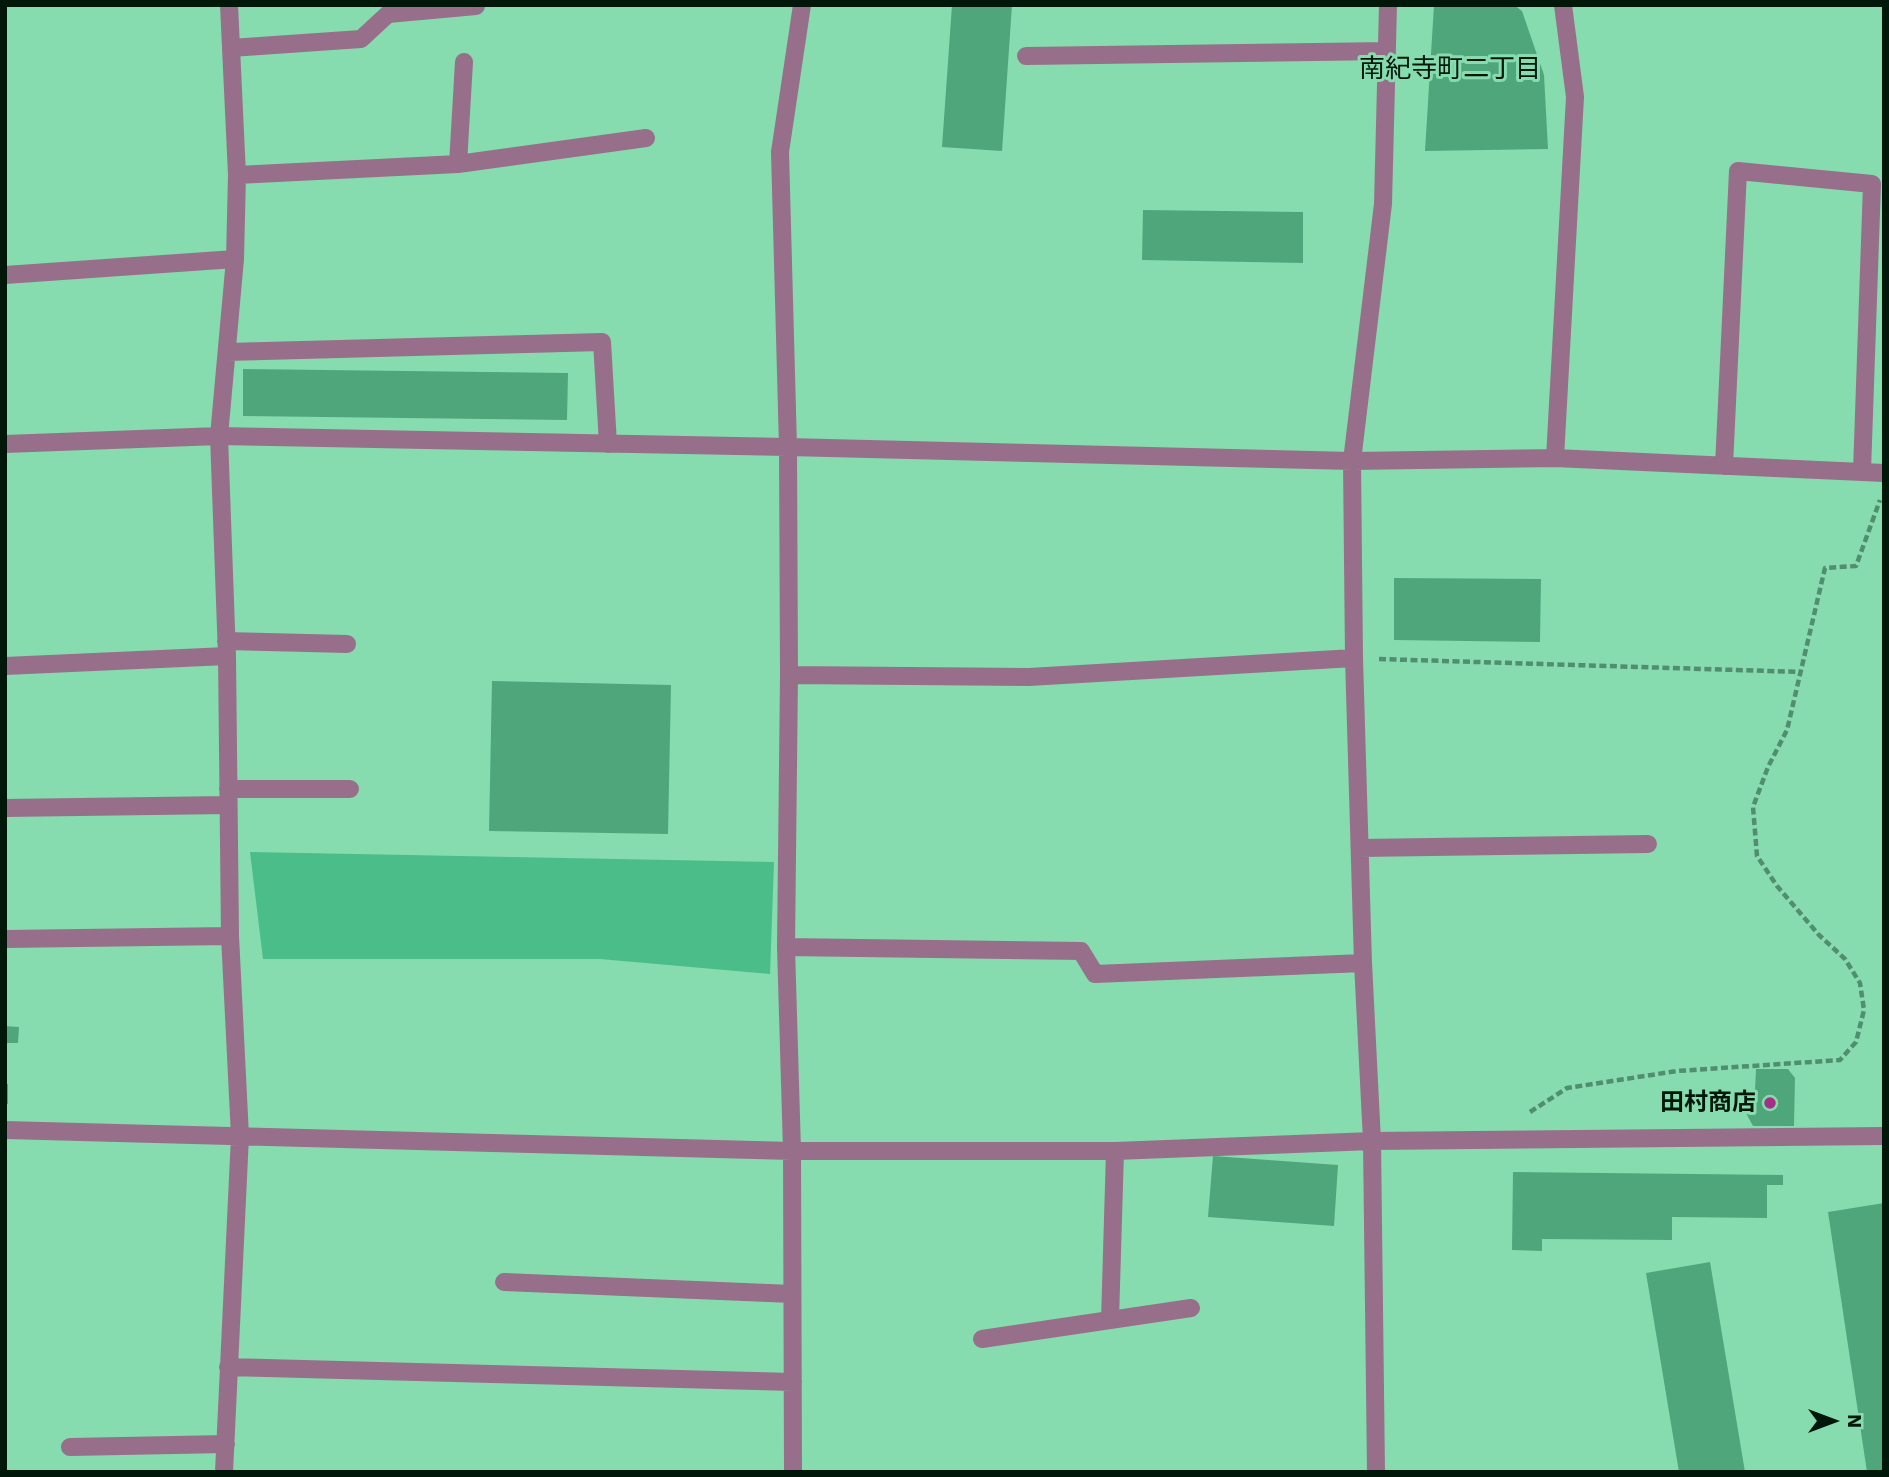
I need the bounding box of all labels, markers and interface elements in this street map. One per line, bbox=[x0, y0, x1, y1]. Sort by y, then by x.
district label: 南紀寺町二丁目 bbox=[1359, 53, 1541, 85]
place label: 田村商店 bbox=[1660, 1089, 1756, 1117]
marker: 田村商店 bbox=[1762, 1095, 1778, 1111]
north arrow bbox=[1798, 1386, 1868, 1456]
text: N bbox=[1843, 1414, 1866, 1428]

